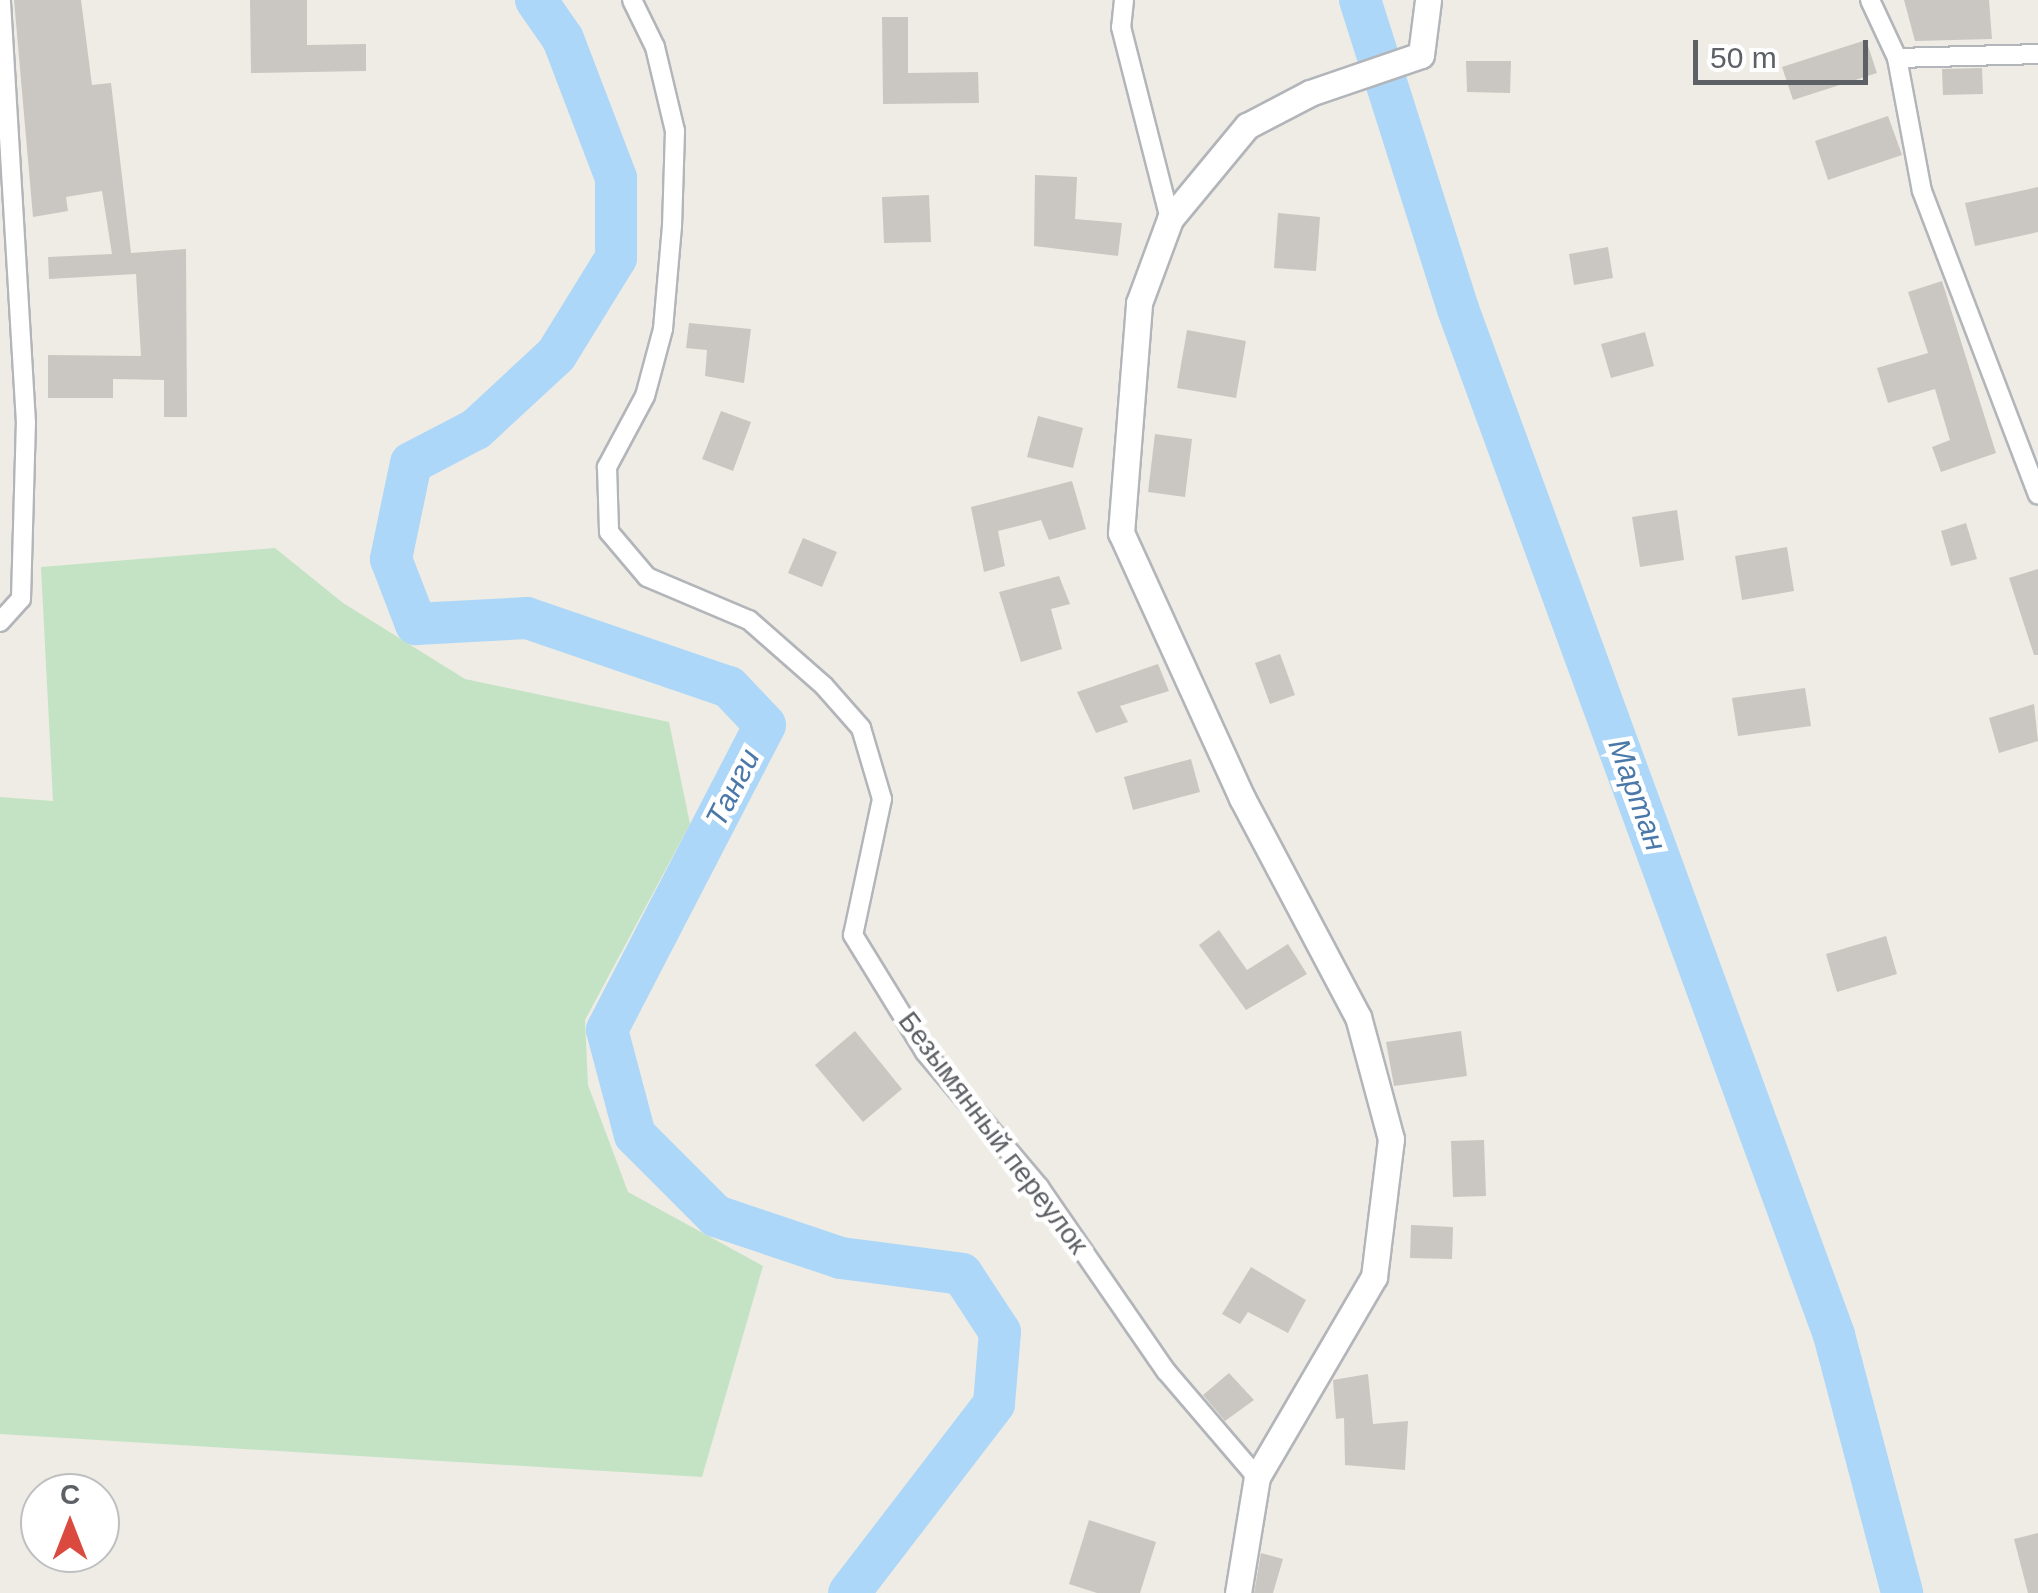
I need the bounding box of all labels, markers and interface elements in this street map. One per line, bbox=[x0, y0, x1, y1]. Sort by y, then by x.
scale bar bbox=[1698, 20, 1873, 82]
text: 50 m bbox=[1710, 41, 1777, 74]
water label: Мартан bbox=[1600, 734, 1674, 856]
water label: Танги bbox=[698, 743, 768, 833]
street label: Безымянный переулок bbox=[891, 1005, 1095, 1261]
north arrow bbox=[20, 1473, 120, 1573]
text: С bbox=[60, 1479, 80, 1510]

